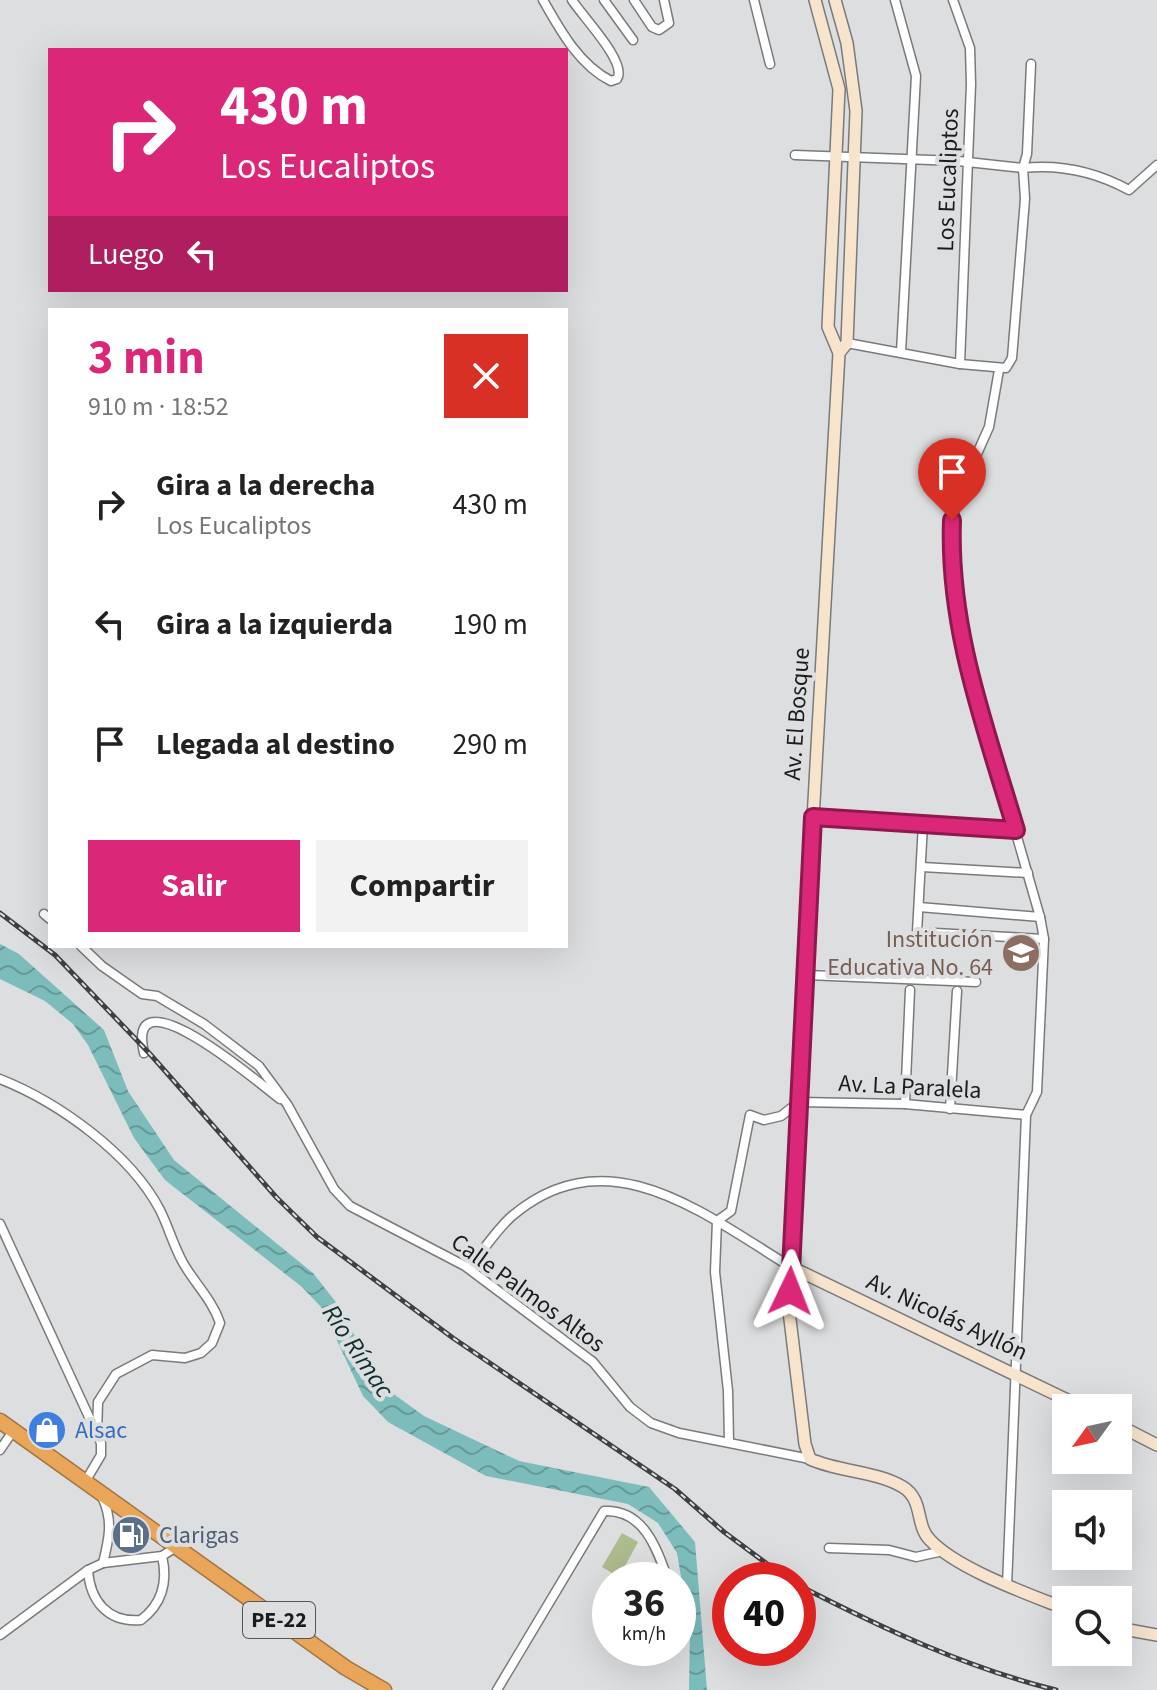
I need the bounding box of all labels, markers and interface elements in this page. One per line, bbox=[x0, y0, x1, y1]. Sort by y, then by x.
text: 430 m bbox=[220, 67, 368, 146]
icon: right bbox=[88, 80, 192, 184]
street label: Los Eucaliptos bbox=[928, 108, 968, 252]
text: Los Eucaliptos bbox=[220, 141, 435, 192]
icon: left bbox=[180, 232, 224, 276]
text: Luego bbox=[88, 233, 164, 276]
text: 3 min bbox=[88, 324, 205, 392]
button: close bbox=[444, 334, 528, 418]
text: 910 m · 18:52 bbox=[88, 388, 229, 425]
pin bbox=[918, 438, 986, 520]
icon: arrive bbox=[930, 450, 974, 494]
text: Gira a la derecha bbox=[156, 464, 375, 507]
icon: right bbox=[88, 482, 132, 526]
text: 430 m bbox=[452, 483, 528, 526]
text: Los Eucaliptos bbox=[156, 507, 311, 544]
icon: left bbox=[88, 602, 132, 646]
text: Gira a la izquierda bbox=[156, 603, 393, 646]
text: 190 m bbox=[452, 603, 528, 646]
street label: Av. El Bosque bbox=[775, 646, 819, 782]
icon: arrive bbox=[88, 722, 132, 766]
text: Llegada al destino bbox=[156, 723, 395, 766]
text: 290 m bbox=[452, 723, 528, 766]
button: Salir bbox=[88, 840, 300, 932]
button: Compartir bbox=[316, 840, 528, 932]
place label: Institución Educativa No. 64 bbox=[827, 922, 993, 985]
school or university icon: Institución Educativa No. 64 bbox=[1000, 932, 1042, 974]
street label: Av. La Paralela bbox=[838, 1066, 982, 1108]
street label: Calle Palmos Altos bbox=[444, 1225, 612, 1361]
position arrow bbox=[748, 1249, 832, 1333]
street label: Av. Nicolás Ayllón bbox=[861, 1264, 1033, 1370]
water label: Río Rímac bbox=[313, 1297, 403, 1406]
north arrow bbox=[1052, 1394, 1132, 1474]
map controls bbox=[1052, 1394, 1132, 1666]
shop icon: Alsac bbox=[26, 1409, 68, 1451]
place label: Alsac bbox=[75, 1413, 127, 1448]
button: sound bbox=[1052, 1490, 1132, 1570]
fuel station icon: Clarigas bbox=[110, 1514, 152, 1556]
place label: Clarigas bbox=[159, 1518, 239, 1553]
speed limit sign: 40 bbox=[712, 1562, 816, 1666]
text: 36 bbox=[623, 1575, 665, 1632]
button: search bbox=[1052, 1586, 1132, 1666]
road number: PE-22 bbox=[243, 1602, 315, 1638]
text: km/h bbox=[622, 1620, 666, 1648]

